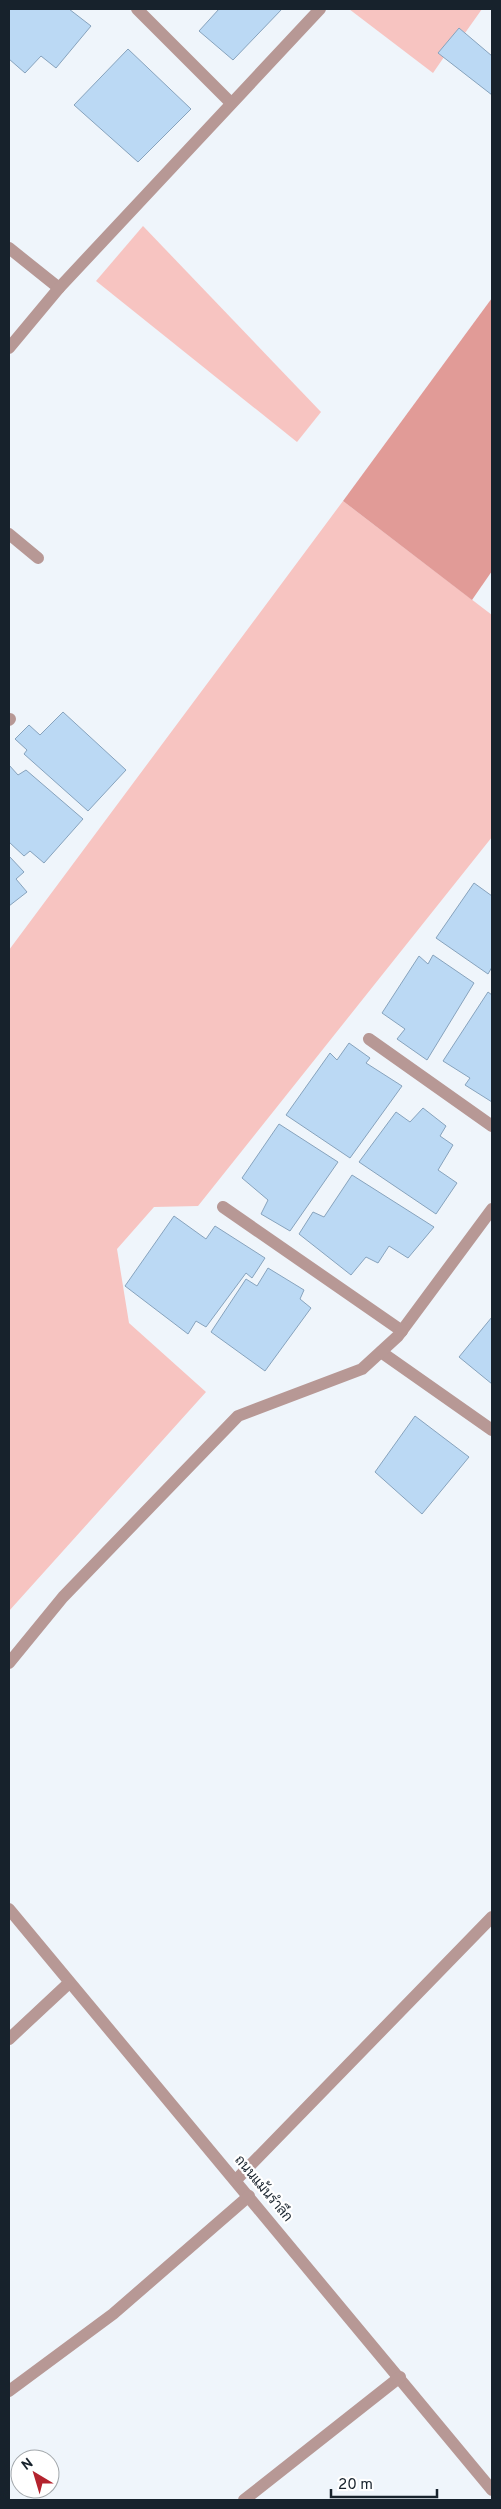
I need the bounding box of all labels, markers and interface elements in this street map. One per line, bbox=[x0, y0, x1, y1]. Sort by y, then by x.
street label: ถนนแม้นรำลึก bbox=[230, 2151, 297, 2226]
north arrow bbox=[10, 2449, 60, 2499]
text: N bbox=[19, 2455, 37, 2475]
scale bar bbox=[331, 2466, 437, 2498]
text: 20 m bbox=[338, 2476, 373, 2495]

